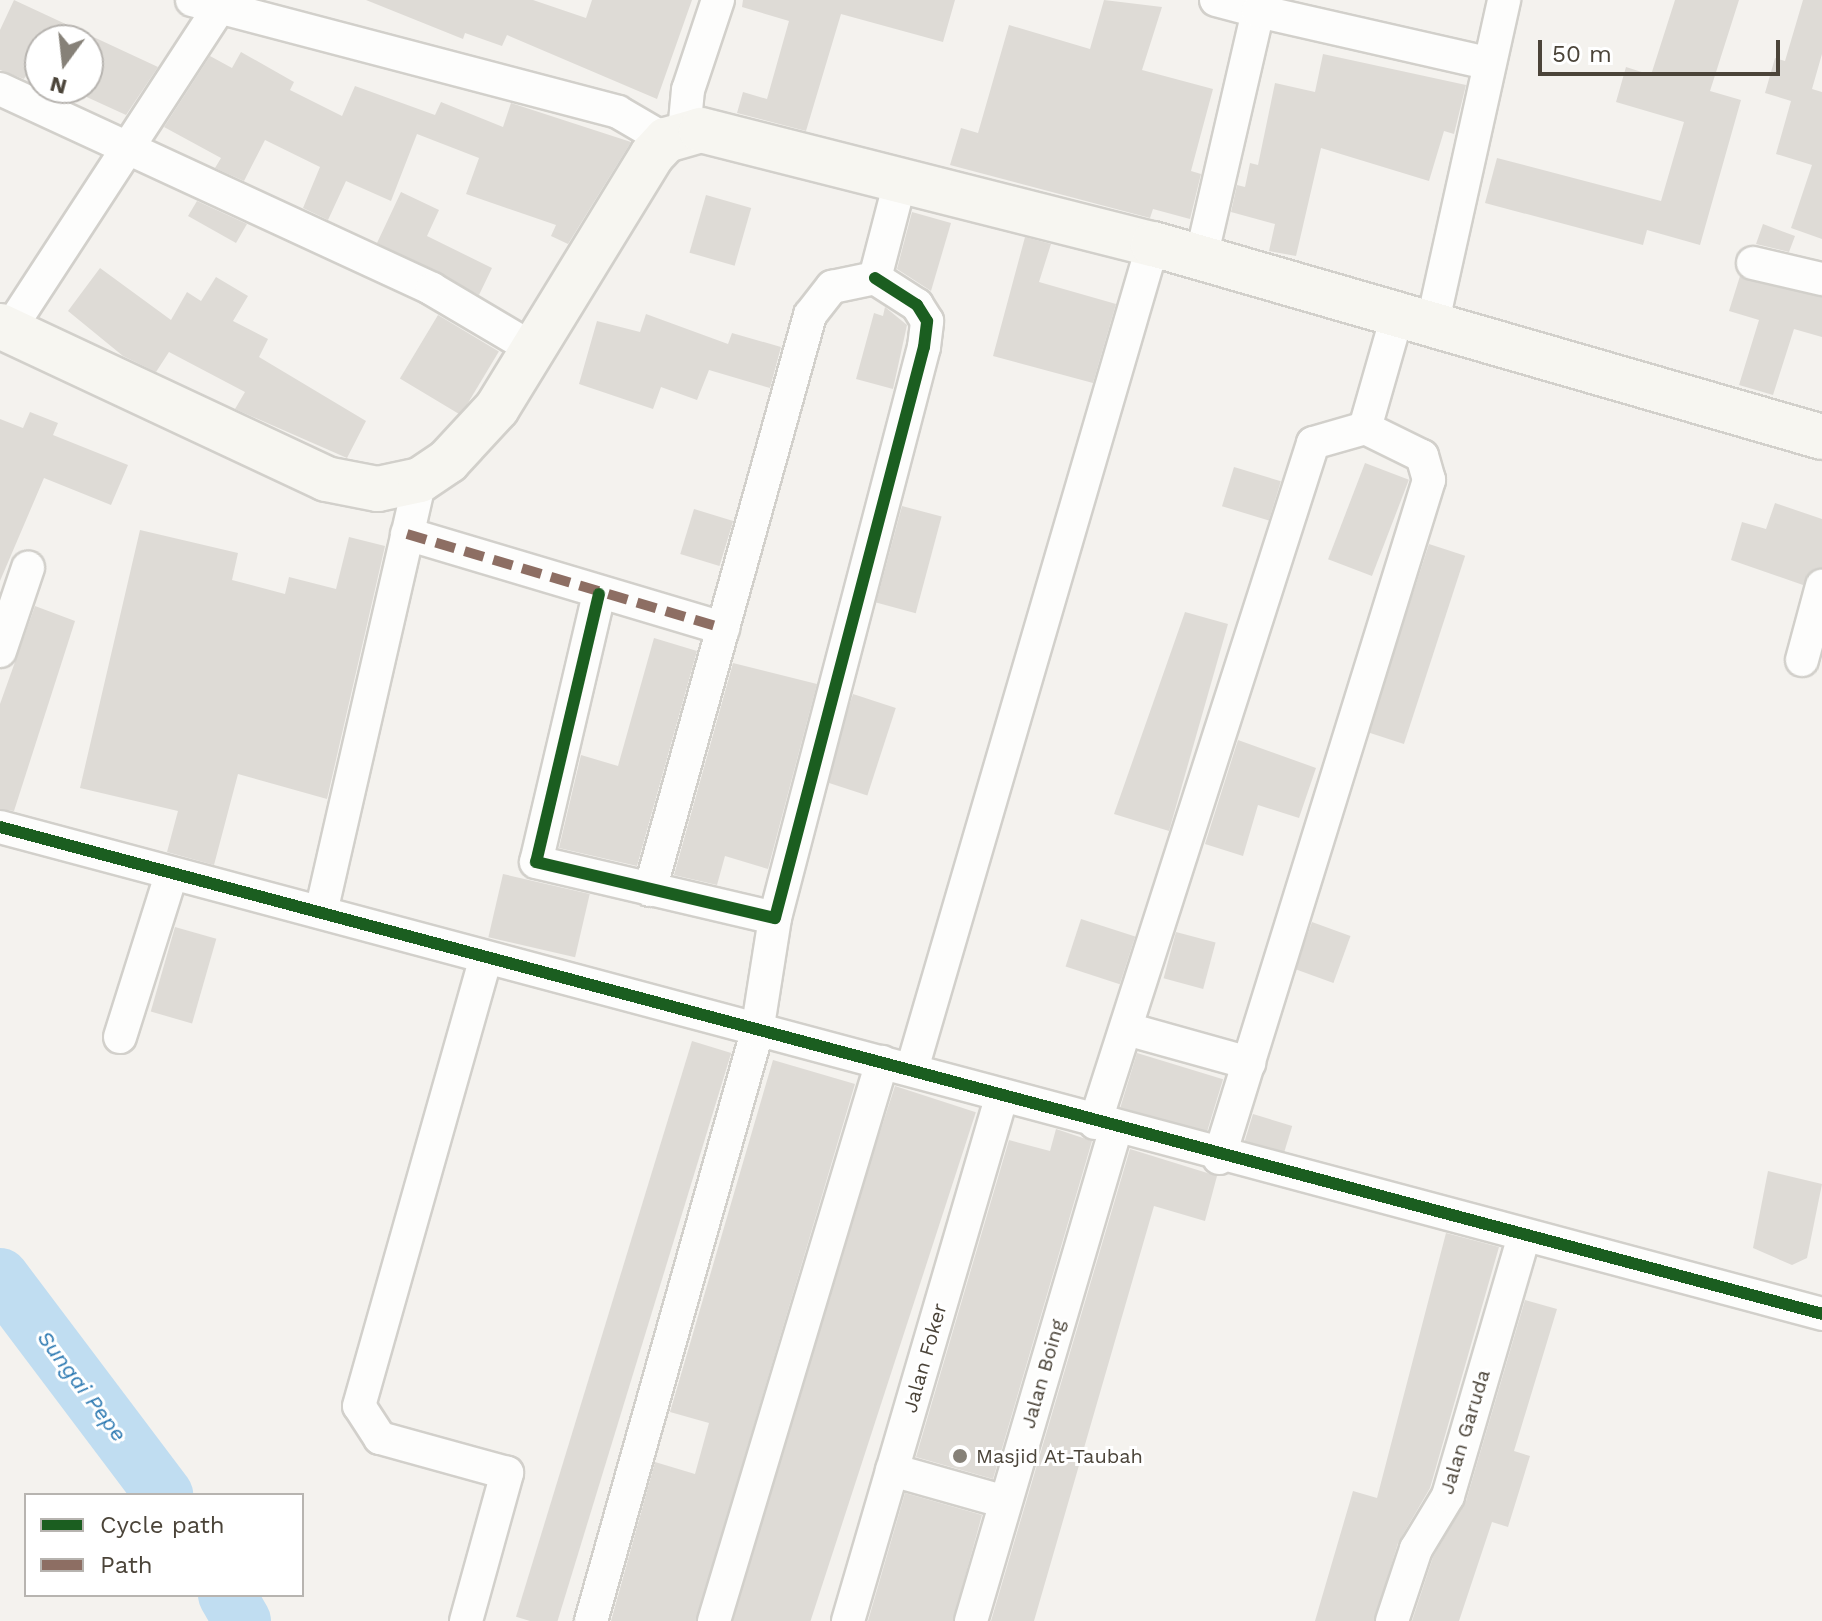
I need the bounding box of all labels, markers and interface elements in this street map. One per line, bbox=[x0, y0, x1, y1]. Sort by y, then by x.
north arrow bbox=[24, 24, 104, 104]
scale bar bbox=[1542, 24, 1784, 74]
text: 50 m bbox=[1552, 40, 1612, 68]
text: N bbox=[47, 72, 69, 100]
street label: Jalan Foker bbox=[898, 1301, 952, 1415]
street label: Jalan Boing bbox=[1016, 1317, 1070, 1431]
water label: Sungai Pepe bbox=[32, 1325, 132, 1447]
street label: Jalan Garuda bbox=[1435, 1367, 1495, 1497]
place label: Masjid At-Taubah bbox=[976, 1444, 1144, 1468]
marker: Masjid At-Taubah bbox=[951, 1447, 969, 1465]
legend bbox=[24, 1493, 304, 1597]
text: Cycle path bbox=[100, 1511, 225, 1539]
text: Path bbox=[100, 1551, 153, 1579]

